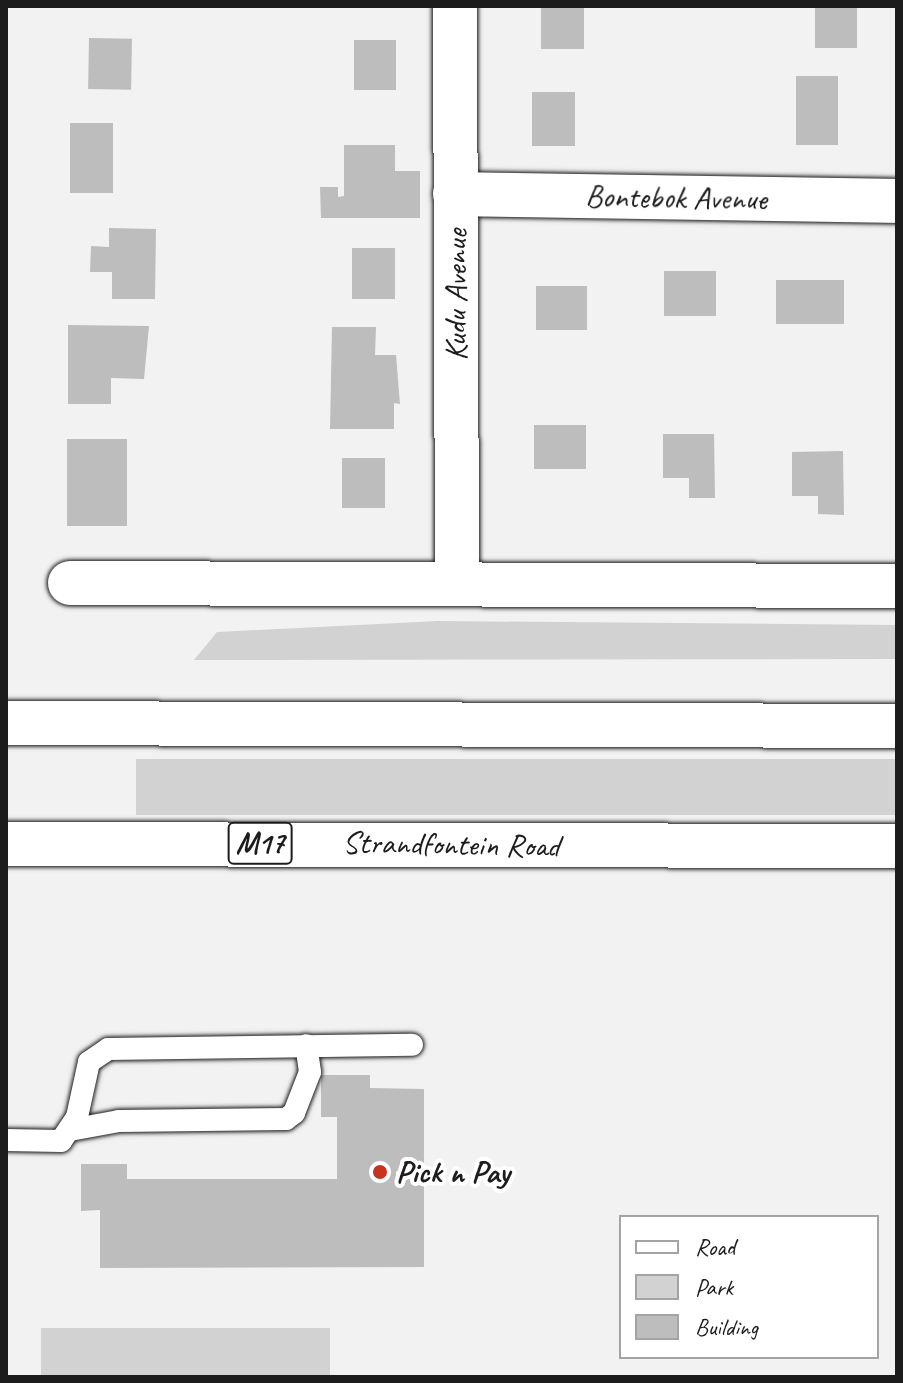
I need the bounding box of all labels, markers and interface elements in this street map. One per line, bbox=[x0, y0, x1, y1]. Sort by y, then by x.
street label: Bontebok Avenue bbox=[585, 177, 767, 219]
street label: Kudu Avenue bbox=[437, 229, 475, 361]
road number: M17 bbox=[226, 817, 294, 869]
street label: Strandfontein Road bbox=[342, 824, 560, 866]
place label: Pick n Pay bbox=[396, 1153, 510, 1191]
marker: Pick n Pay bbox=[371, 1163, 389, 1181]
legend bbox=[619, 1215, 879, 1359]
text: Road bbox=[695, 1232, 735, 1262]
text: Park bbox=[695, 1272, 733, 1302]
text: Building bbox=[695, 1312, 758, 1342]

